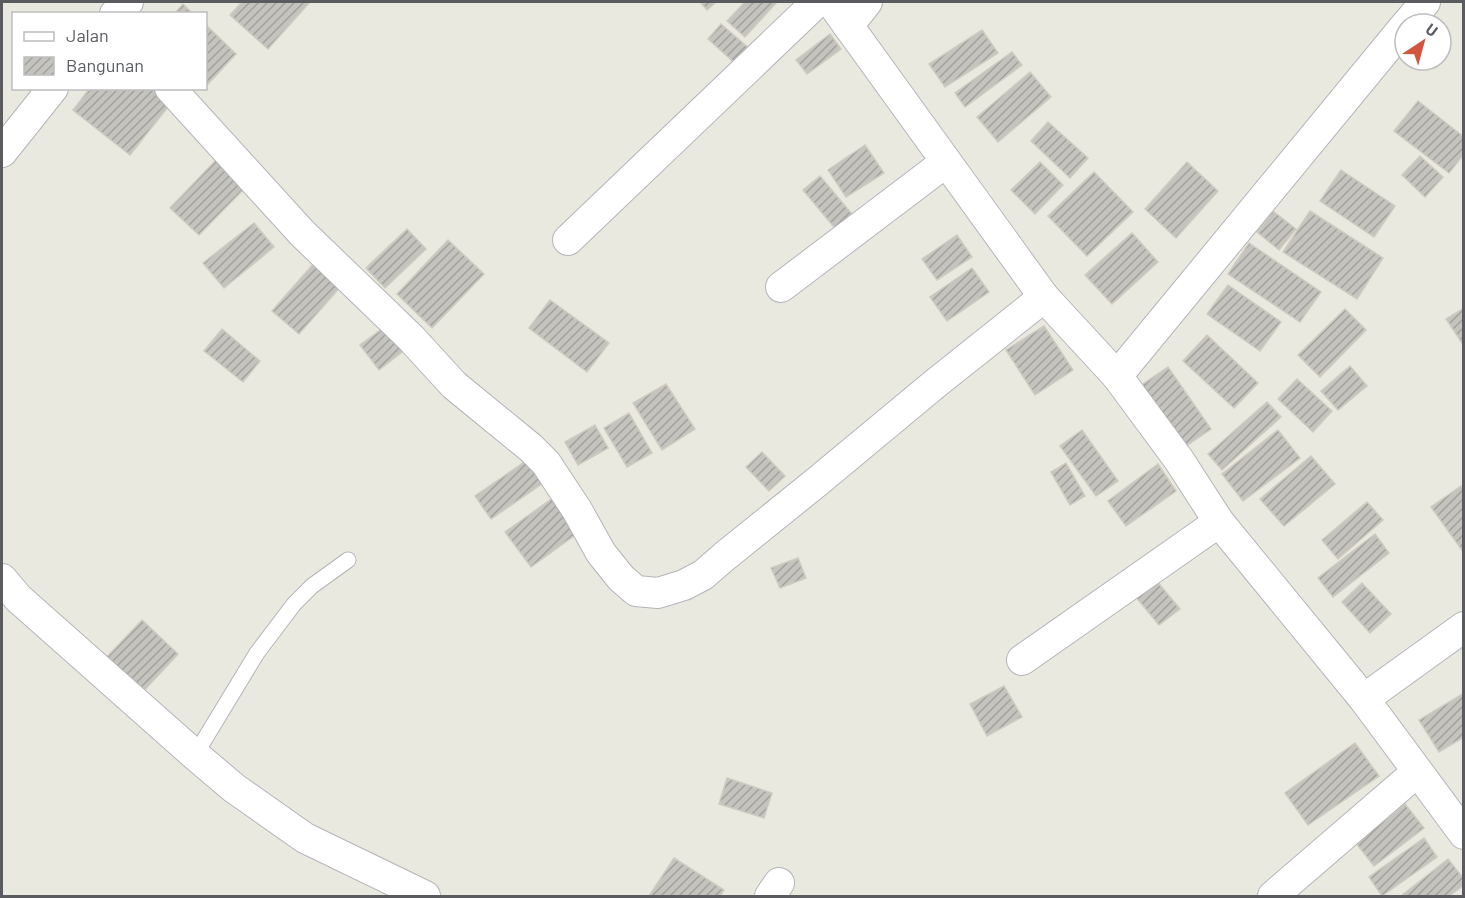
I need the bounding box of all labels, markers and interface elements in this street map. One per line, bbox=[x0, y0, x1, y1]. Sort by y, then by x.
legend bbox=[12, 12, 207, 90]
north arrow bbox=[1393, 12, 1453, 72]
text: U bbox=[1422, 19, 1442, 40]
text: Jalan bbox=[66, 24, 109, 46]
text: Bangunan bbox=[66, 54, 144, 76]

